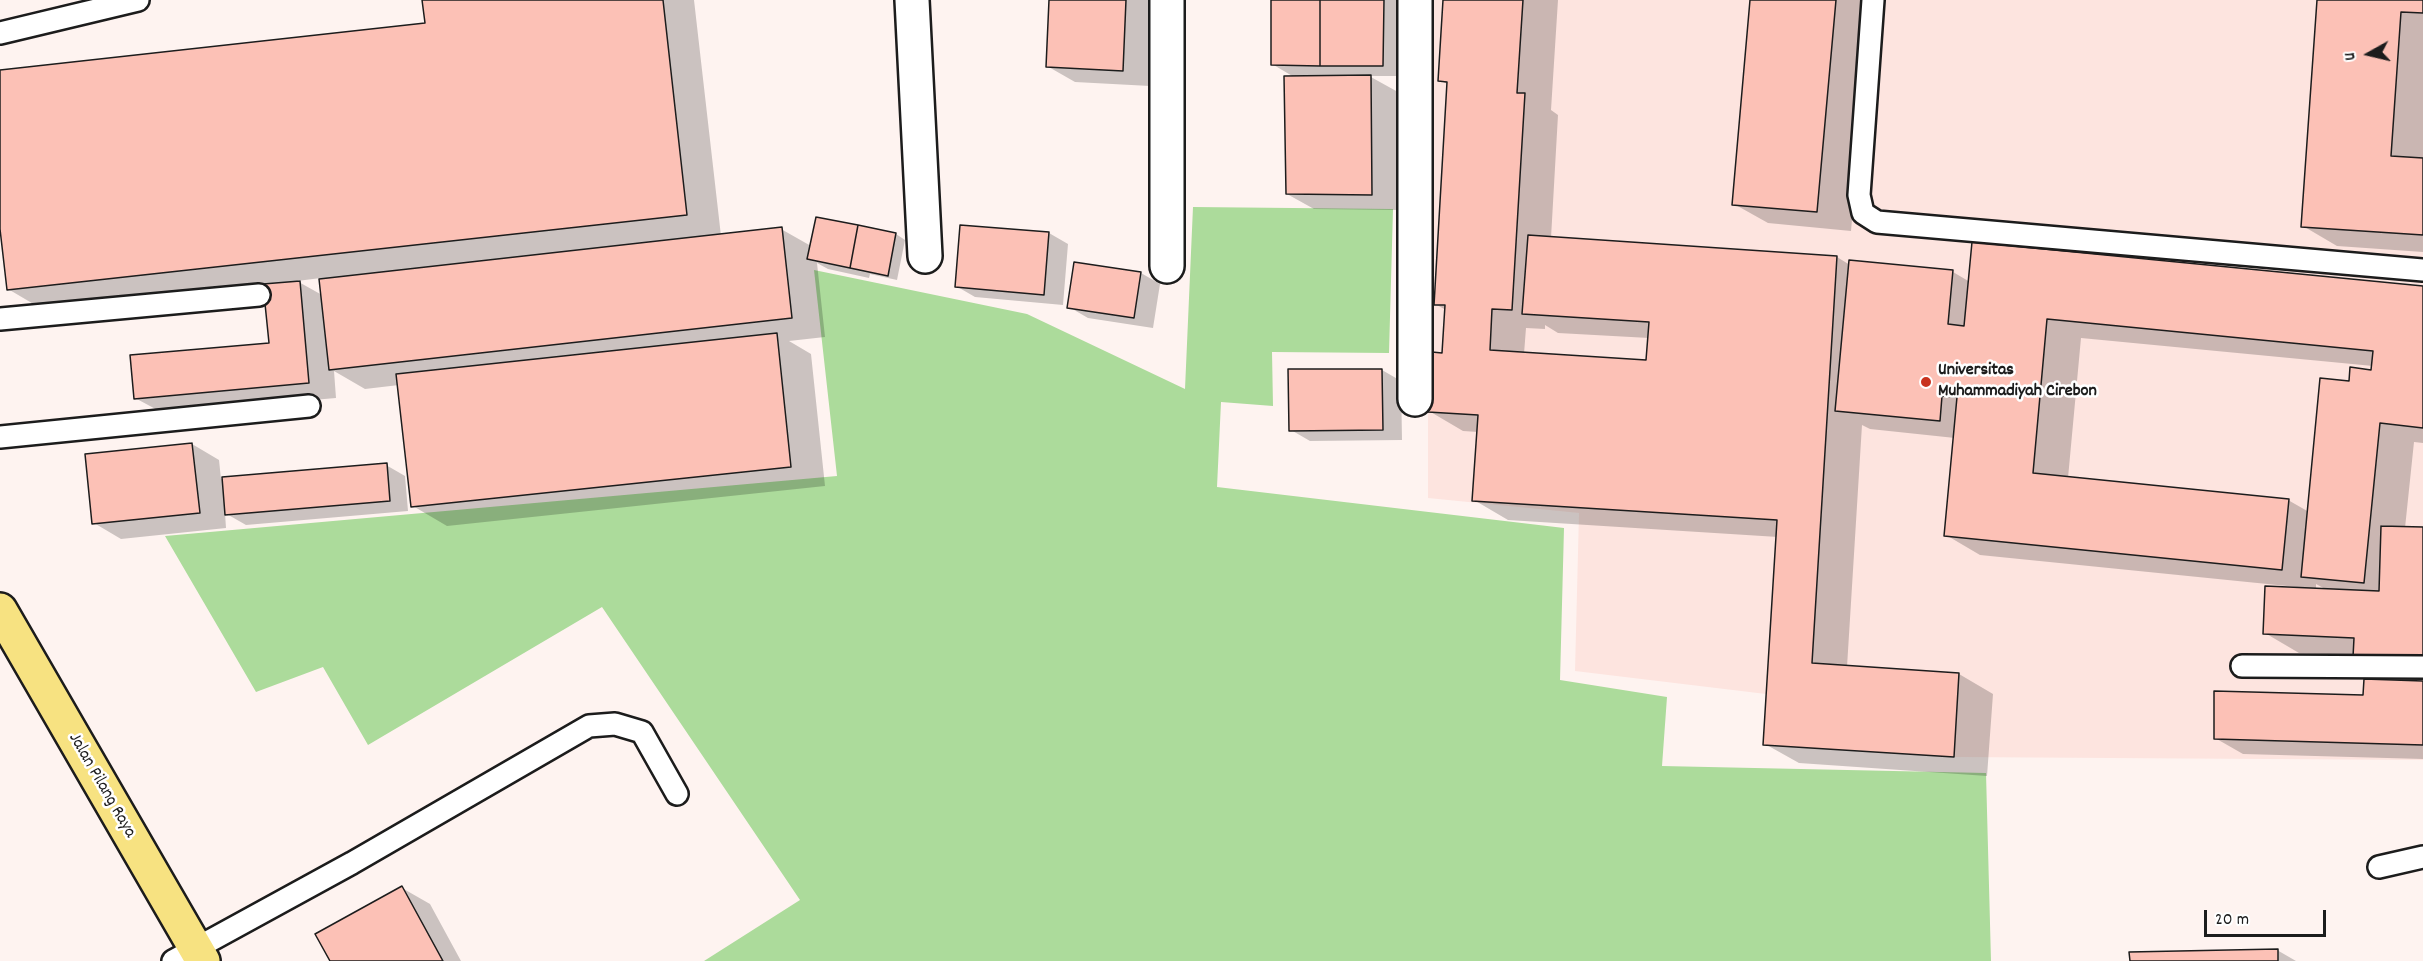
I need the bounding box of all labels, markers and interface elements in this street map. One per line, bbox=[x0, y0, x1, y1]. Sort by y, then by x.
north arrow bbox=[2339, 24, 2399, 84]
text: U bbox=[2339, 51, 2363, 62]
place label: Universitas Muhammadiyah Cirebon bbox=[1938, 361, 2097, 404]
marker: Universitas Muhammadiyah Cirebon bbox=[1919, 375, 1933, 389]
street label: Jalan Pilang Raya bbox=[62, 730, 140, 842]
scale bar bbox=[2207, 898, 2328, 936]
text: 20 m bbox=[2215, 908, 2249, 933]

